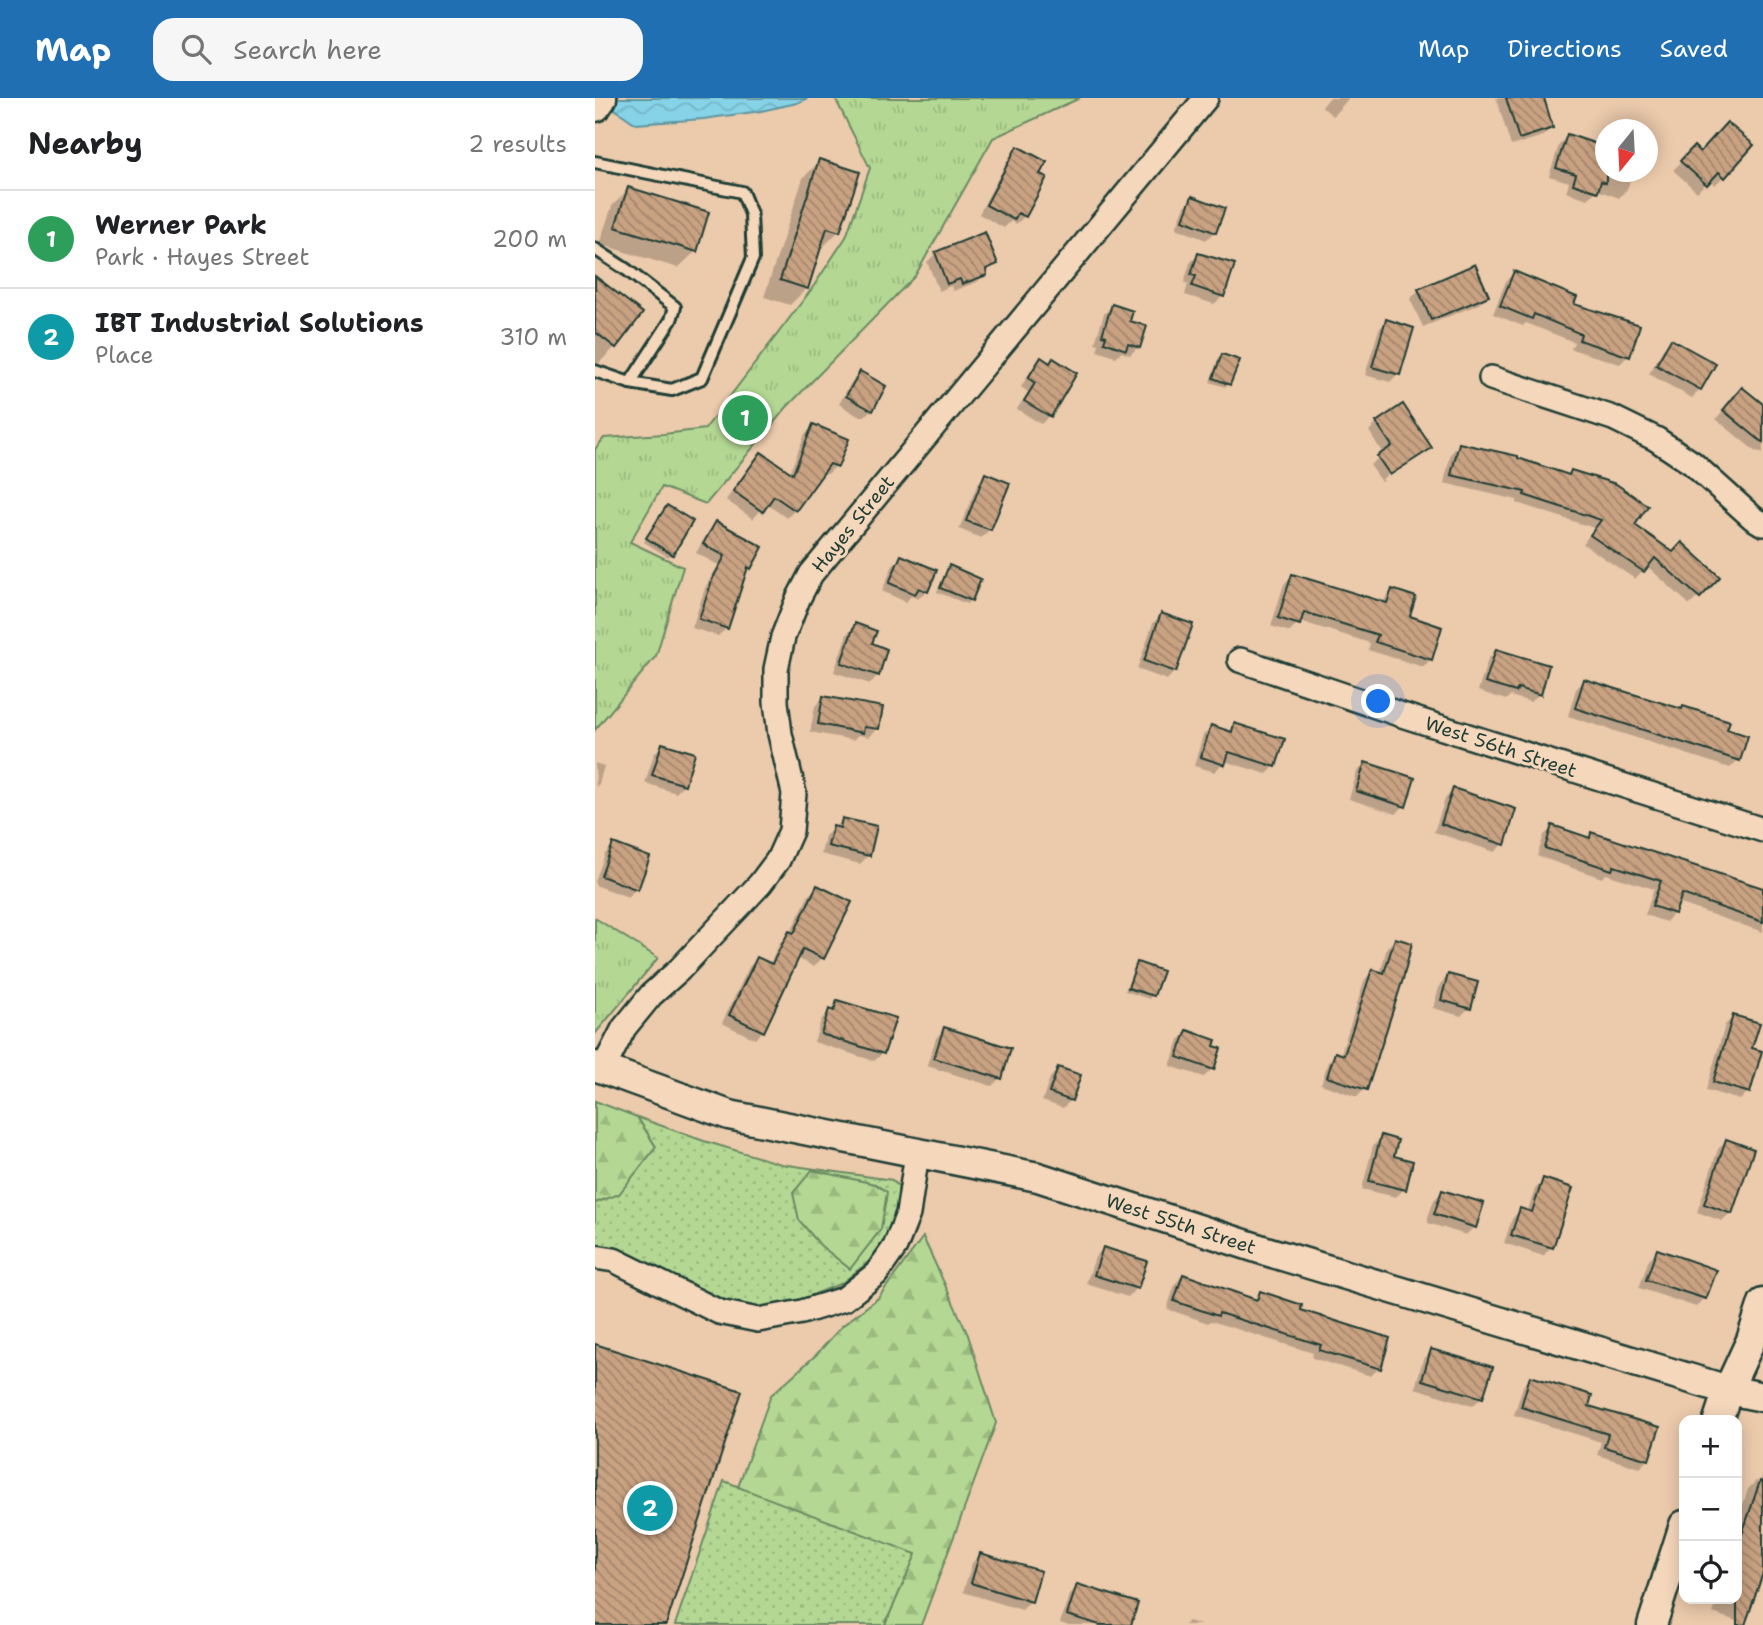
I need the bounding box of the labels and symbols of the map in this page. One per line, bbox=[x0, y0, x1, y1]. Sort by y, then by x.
north arrow bbox=[1595, 119, 1658, 182]
pin: 1 bbox=[722, 392, 768, 444]
street label: Hayes Street bbox=[806, 470, 900, 578]
your location bbox=[1361, 684, 1395, 718]
street label: West 56th Street bbox=[1422, 711, 1580, 783]
street label: West 55th Street bbox=[1103, 1188, 1259, 1260]
pin: 2 bbox=[627, 1482, 673, 1534]

